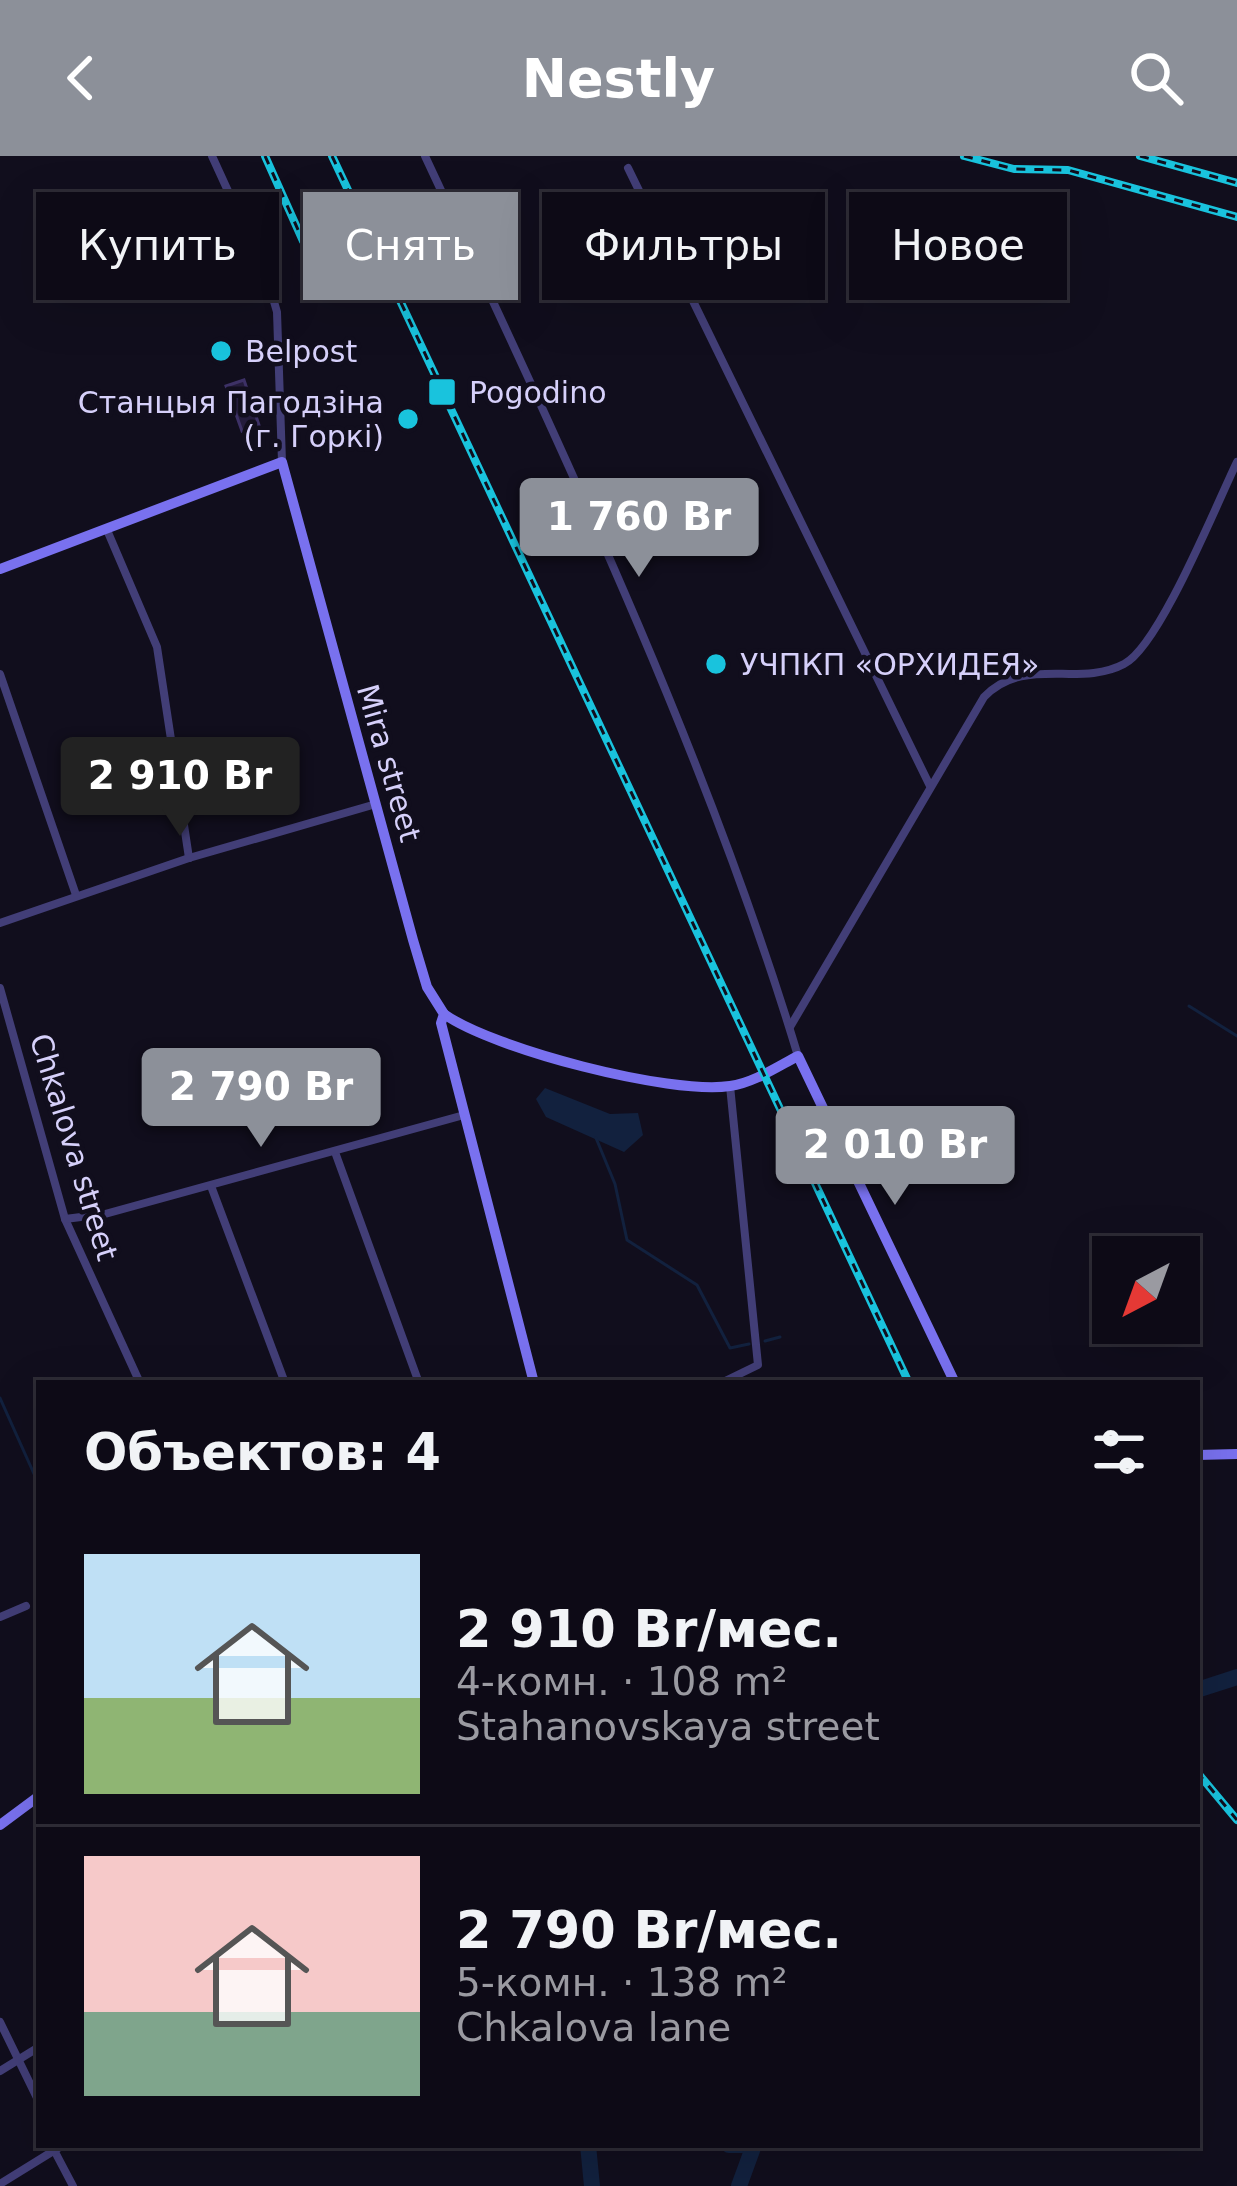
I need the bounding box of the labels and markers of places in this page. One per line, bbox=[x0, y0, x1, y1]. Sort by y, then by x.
place label: Belpost bbox=[245, 334, 357, 369]
marker: Belpost bbox=[208, 338, 234, 364]
place label: Pogodino bbox=[469, 375, 607, 410]
marker: Pogodino bbox=[426, 376, 458, 408]
place label: Станцыя Пагодзіна (г. Горкі) bbox=[78, 385, 384, 454]
marker: Станцыя Пагодзіна (г. Горкі) bbox=[395, 406, 421, 432]
pin: 1 760 Br bbox=[515, 478, 763, 580]
place label: УЧПКП «ОРХИДЕЯ» bbox=[740, 647, 1039, 682]
marker: УЧПКП «ОРХИДЕЯ» bbox=[703, 651, 729, 677]
pin: 2 910 Br bbox=[56, 737, 304, 839]
pin: 2 790 Br bbox=[137, 1048, 385, 1150]
pin: 2 010 Br bbox=[771, 1106, 1019, 1208]

